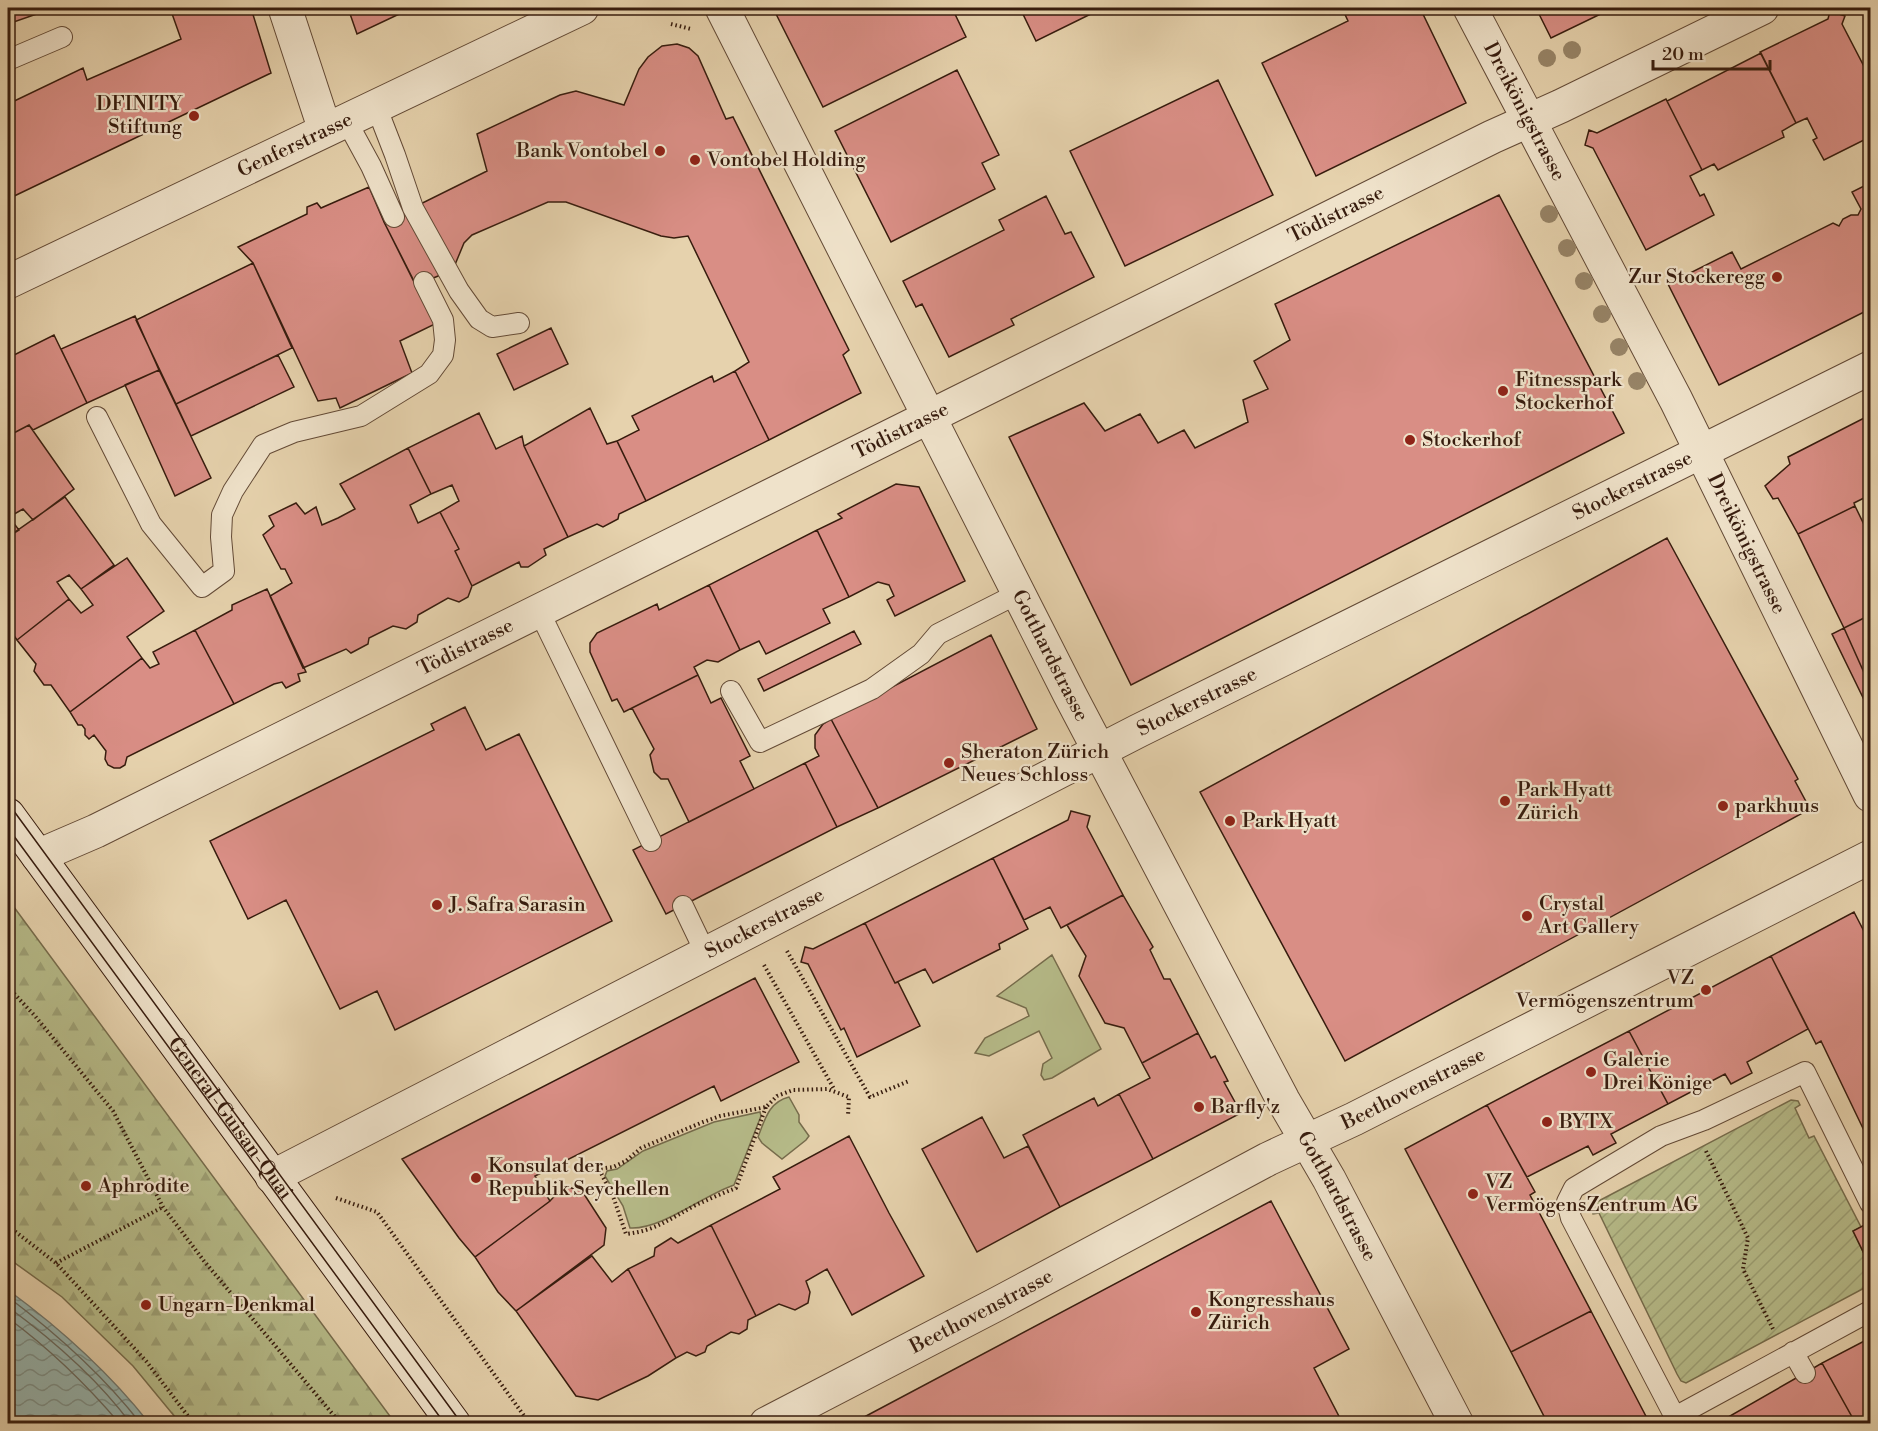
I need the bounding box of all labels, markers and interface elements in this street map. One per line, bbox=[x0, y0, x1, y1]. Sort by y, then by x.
scale bar bbox=[1653, 33, 1770, 71]
street label: Dreikönigstrasse bbox=[1478, 38, 1571, 185]
text: 20 m bbox=[1662, 43, 1704, 66]
place label: DFINITY Stiftung bbox=[96, 92, 183, 140]
street label: Genferstrasse bbox=[233, 107, 357, 183]
marker: DFINITY Stiftung bbox=[187, 109, 201, 123]
place label: Bank Vontobel bbox=[515, 139, 648, 164]
marker: Bank Vontobel bbox=[653, 144, 667, 158]
place label: Vontobel Holding bbox=[706, 148, 866, 173]
marker: Vontobel Holding bbox=[688, 153, 702, 167]
street label: Tödistrasse bbox=[1284, 180, 1388, 249]
place label: Zur Stockeregg bbox=[1628, 265, 1766, 290]
marker: Zur Stockeregg bbox=[1770, 270, 1784, 284]
place label: Fitnesspark Stockerhof bbox=[1515, 368, 1623, 416]
marker: Fitnesspark Stockerhof bbox=[1496, 384, 1510, 398]
street label: Tödistrasse bbox=[849, 397, 953, 465]
place label: Stockerhof bbox=[1422, 428, 1521, 453]
marker: Stockerhof bbox=[1403, 433, 1417, 447]
street label: Stockerstrasse bbox=[1568, 445, 1697, 526]
street label: Dreikönigstrasse bbox=[1702, 469, 1792, 618]
street label: Gotthardstrasse bbox=[1006, 586, 1094, 726]
street label: Tödistrasse bbox=[414, 613, 518, 682]
street label: Stockerstrasse bbox=[1133, 661, 1261, 742]
place label: Sheraton Zürich Neues Schloss bbox=[961, 740, 1109, 788]
marker: Sheraton Zürich Neues Schloss bbox=[942, 756, 956, 770]
place label: Park Hyatt Zürich bbox=[1517, 778, 1612, 826]
marker: Park Hyatt Zürich bbox=[1498, 794, 1512, 808]
place label: parkhuus bbox=[1735, 794, 1819, 819]
marker: parkhuus bbox=[1716, 799, 1730, 813]
place label: Park Hyatt bbox=[1242, 809, 1337, 834]
marker: Park Hyatt bbox=[1223, 814, 1237, 828]
street label: Stockerstrasse bbox=[701, 882, 829, 964]
place label: Crystal Art Gallery bbox=[1538, 892, 1639, 940]
place label: J. Safra Sarasin bbox=[448, 893, 586, 918]
marker: J. Safra Sarasin bbox=[430, 898, 444, 912]
marker: Crystal Art Gallery bbox=[1520, 909, 1534, 923]
place label: VZ Vermögenszentrum bbox=[1515, 966, 1694, 1014]
marker: VZ Vermögenszentrum bbox=[1699, 983, 1713, 997]
street label: General-Guisan-Quai bbox=[162, 1032, 298, 1205]
street label: Beethovenstrasse bbox=[1336, 1042, 1490, 1136]
place label: Galerie Drei Könige bbox=[1603, 1048, 1712, 1096]
marker: Galerie Drei Könige bbox=[1584, 1065, 1598, 1079]
place label: Barfly'z bbox=[1210, 1095, 1280, 1120]
marker: Barfly'z bbox=[1192, 1100, 1206, 1114]
place label: BYTX bbox=[1558, 1110, 1613, 1135]
marker: BYTX bbox=[1540, 1115, 1554, 1129]
street label: Gotthardstrasse bbox=[1291, 1127, 1382, 1266]
place label: Konsulat der Republik Seychellen bbox=[488, 1154, 670, 1202]
place label: VZ VermögensZentrum AG bbox=[1484, 1170, 1698, 1218]
marker: Konsulat der Republik Seychellen bbox=[469, 1171, 483, 1185]
place label: Aphrodite bbox=[97, 1174, 190, 1199]
marker: Aphrodite bbox=[79, 1179, 93, 1193]
marker: VZ VermögensZentrum AG bbox=[1466, 1187, 1480, 1201]
street label: Beethovenstrasse bbox=[905, 1264, 1057, 1360]
place label: Kongresshaus Zürich bbox=[1208, 1288, 1335, 1336]
place label: Ungarn-Denkmal bbox=[158, 1293, 315, 1318]
marker: Ungarn-Denkmal bbox=[139, 1298, 153, 1312]
marker: Kongresshaus Zürich bbox=[1189, 1305, 1203, 1319]

